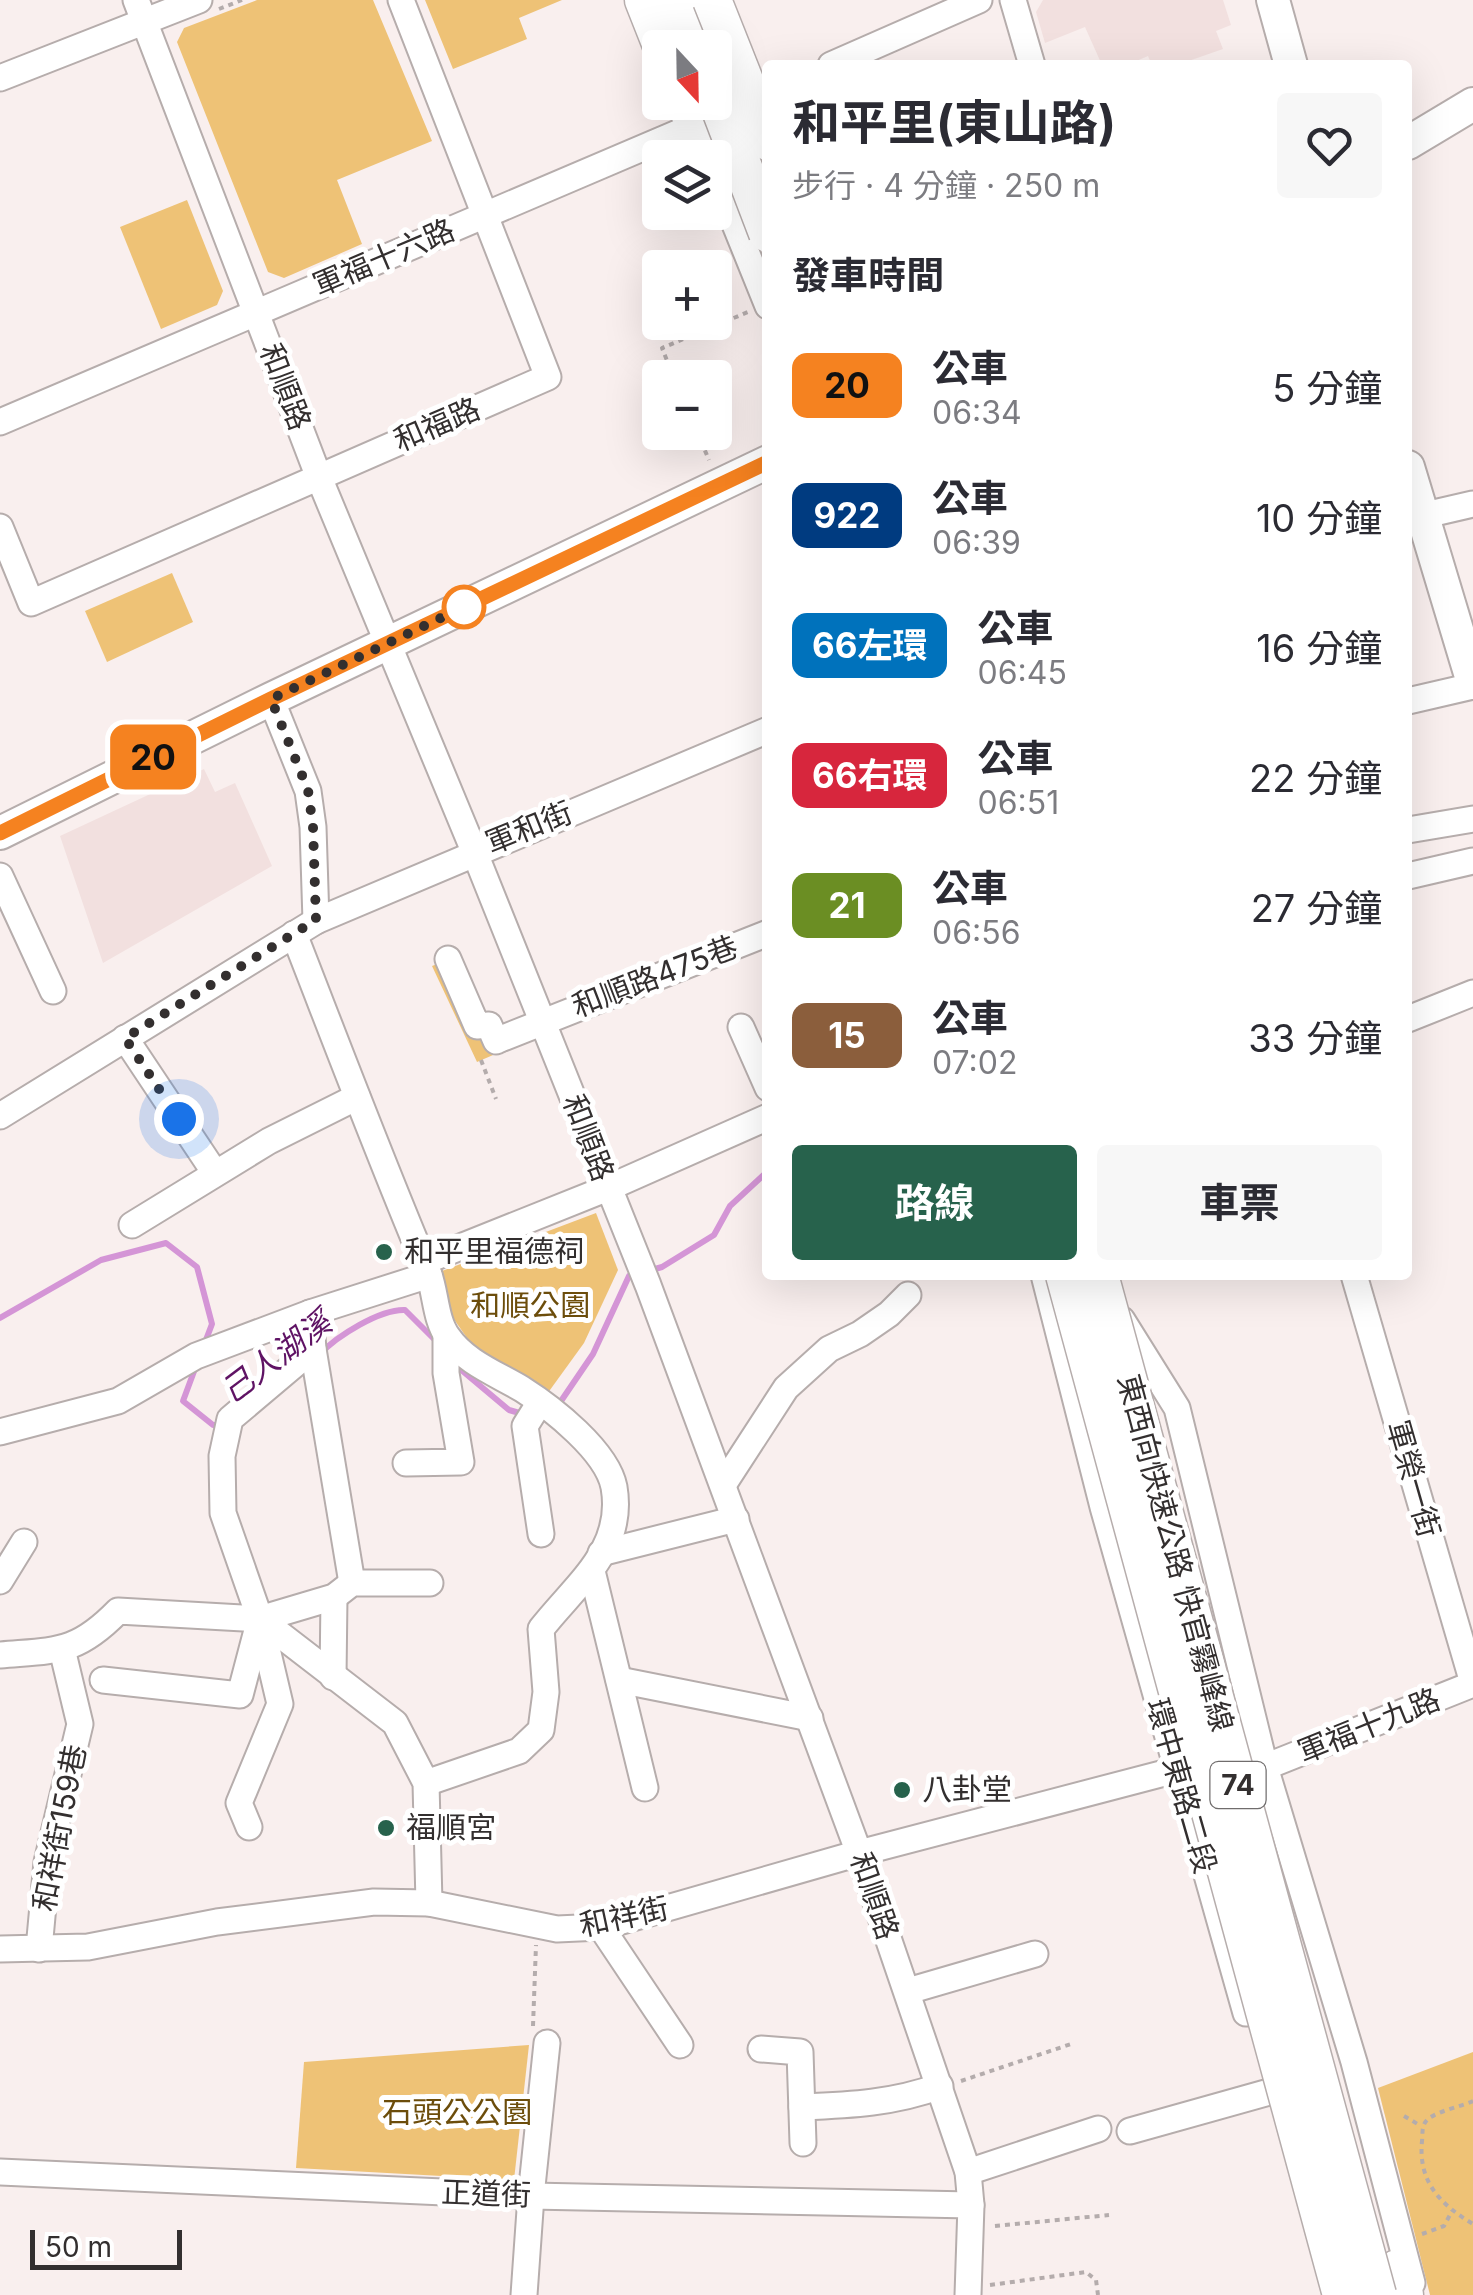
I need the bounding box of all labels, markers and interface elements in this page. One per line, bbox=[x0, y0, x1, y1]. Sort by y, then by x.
north arrow bbox=[642, 30, 732, 120]
map controls bbox=[642, 30, 732, 450]
text: 和平里(東山路) bbox=[792, 93, 1116, 152]
button: heart bbox=[1277, 93, 1382, 198]
button: layers bbox=[642, 140, 732, 230]
text: 步行 · 4 分鐘 · 250 m bbox=[792, 166, 1100, 205]
street label: 軍福十六路 bbox=[308, 211, 460, 303]
button: + bbox=[642, 250, 732, 340]
text: 發車時間 bbox=[792, 252, 944, 298]
street label: 和順路 bbox=[253, 338, 319, 435]
text: 公車 bbox=[932, 345, 1008, 391]
button: − bbox=[642, 360, 732, 450]
text: 20 bbox=[824, 364, 870, 406]
text: 5 分鐘 bbox=[1272, 365, 1382, 411]
street label: 和福路 bbox=[388, 390, 485, 458]
text: 06:34 bbox=[932, 393, 1022, 432]
text: 公車 bbox=[932, 475, 1008, 521]
text: 922 bbox=[814, 494, 880, 536]
text: 10 分鐘 bbox=[1256, 495, 1382, 541]
text: 06:39 bbox=[932, 523, 1021, 562]
unlabelled marker bbox=[443, 586, 485, 628]
text: 公車 bbox=[977, 605, 1053, 651]
text: 66左環 bbox=[812, 624, 927, 666]
text: 16 分鐘 bbox=[1256, 625, 1382, 671]
text: 06:45 bbox=[977, 653, 1067, 692]
line badge: 20 bbox=[108, 724, 198, 790]
text: 公車 bbox=[977, 735, 1053, 781]
text: 20 bbox=[130, 736, 176, 778]
text: 66右環 bbox=[812, 754, 927, 796]
text: 22 分鐘 bbox=[1249, 755, 1382, 801]
text: 06:51 bbox=[977, 783, 1059, 822]
street label: 軍和街 bbox=[480, 794, 577, 861]
text: 公車 bbox=[932, 865, 1008, 911]
text: 21 bbox=[828, 884, 866, 926]
text: 27 分鐘 bbox=[1251, 885, 1382, 931]
text: 06:56 bbox=[932, 913, 1021, 952]
street label: 和順路475巷 bbox=[567, 928, 742, 1024]
text: 公車 bbox=[932, 995, 1008, 1041]
text: 15 bbox=[828, 1014, 866, 1056]
text: 33 分鐘 bbox=[1248, 1015, 1382, 1061]
text: 07:02 bbox=[932, 1043, 1018, 1082]
street label: 和順路 bbox=[556, 1089, 622, 1186]
your location bbox=[154, 1094, 204, 1144]
button: 路線 bbox=[792, 1145, 1077, 1260]
button: 車票 bbox=[1097, 1145, 1382, 1260]
place label: 和平里福德祠 bbox=[404, 1233, 584, 1269]
marker: 和平里福德祠 bbox=[373, 1241, 395, 1263]
park label: 和順公園 bbox=[470, 1287, 590, 1323]
water label: 己人湖溪 bbox=[213, 1300, 342, 1411]
street label: 東西向快速公路 快官霧峰線 bbox=[1111, 1370, 1241, 1735]
street label: 軍榮一街 bbox=[1380, 1416, 1448, 1541]
street label: 軍福十九路 bbox=[1292, 1680, 1445, 1770]
street label: 環中東路二段 bbox=[1140, 1694, 1224, 1877]
street label: 和祥街159巷 bbox=[25, 1741, 93, 1914]
road number: 74 bbox=[1210, 1762, 1266, 1808]
place label: 八卦堂 bbox=[922, 1771, 1012, 1807]
marker: 八卦堂 bbox=[891, 1779, 913, 1801]
place label: 福順宮 bbox=[406, 1809, 496, 1845]
marker: 福順宮 bbox=[375, 1817, 397, 1839]
street label: 和順路 bbox=[843, 1847, 907, 1944]
street label: 和祥街 bbox=[576, 1889, 672, 1943]
park label: 石頭公公園 bbox=[382, 2094, 532, 2130]
street label: 正道街 bbox=[440, 2173, 532, 2213]
scale bar bbox=[30, 2225, 182, 2270]
text: 50 m bbox=[45, 2230, 112, 2264]

